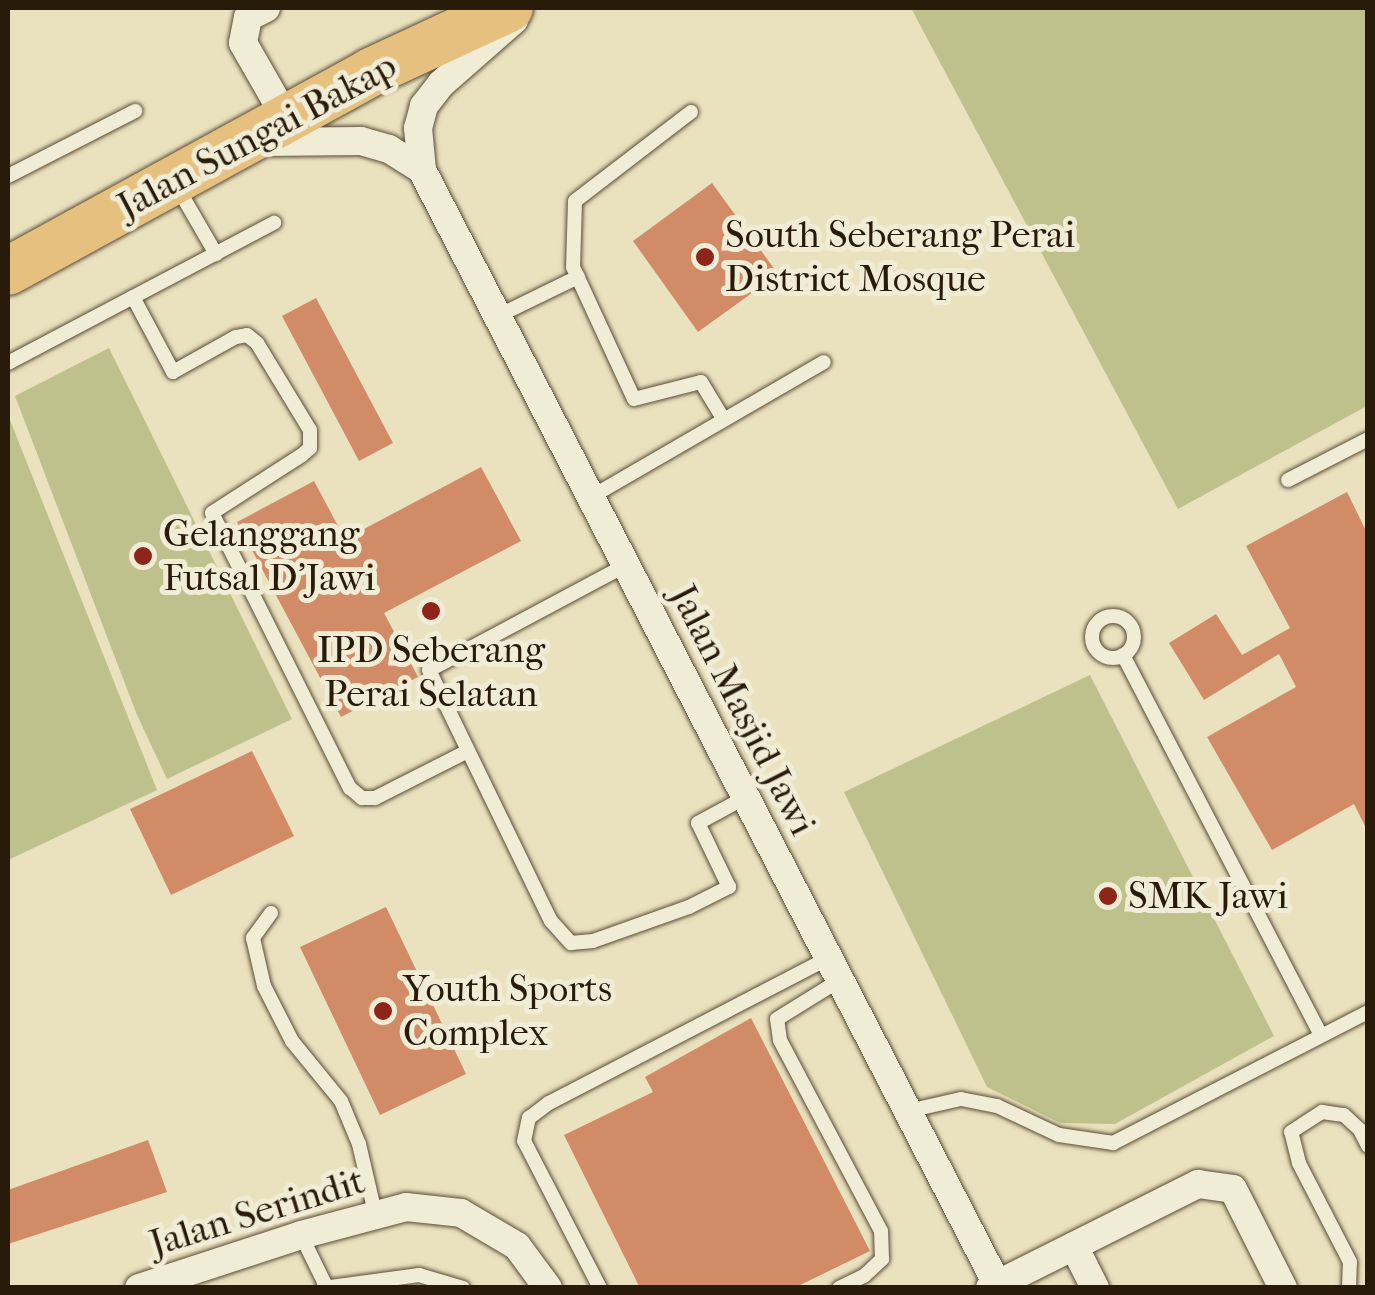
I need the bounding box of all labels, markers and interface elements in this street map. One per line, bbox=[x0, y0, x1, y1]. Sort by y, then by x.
street label: Jalan Sungai Bakap bbox=[110, 43, 404, 229]
place label: South Seberang Perai District Mosque bbox=[725, 212, 1075, 302]
marker: South Seberang Perai District Mosque bbox=[694, 246, 716, 268]
place label: Gelanggang Futsal D'Jawi bbox=[163, 511, 376, 600]
marker: Gelanggang Futsal D'Jawi bbox=[132, 545, 154, 567]
street label: Jalan Masjid Jawi bbox=[660, 577, 826, 843]
marker: IPD Seberang Perai Selatan bbox=[420, 600, 442, 622]
place label: IPD Seberang Perai Selatan bbox=[317, 627, 545, 716]
place label: SMK Jawi bbox=[1128, 873, 1288, 919]
marker: SMK Jawi bbox=[1097, 885, 1119, 907]
place label: Youth Sports Complex bbox=[403, 966, 612, 1056]
marker: Youth Sports Complex bbox=[372, 1000, 394, 1022]
street label: Jalan Serindit bbox=[144, 1158, 370, 1266]

